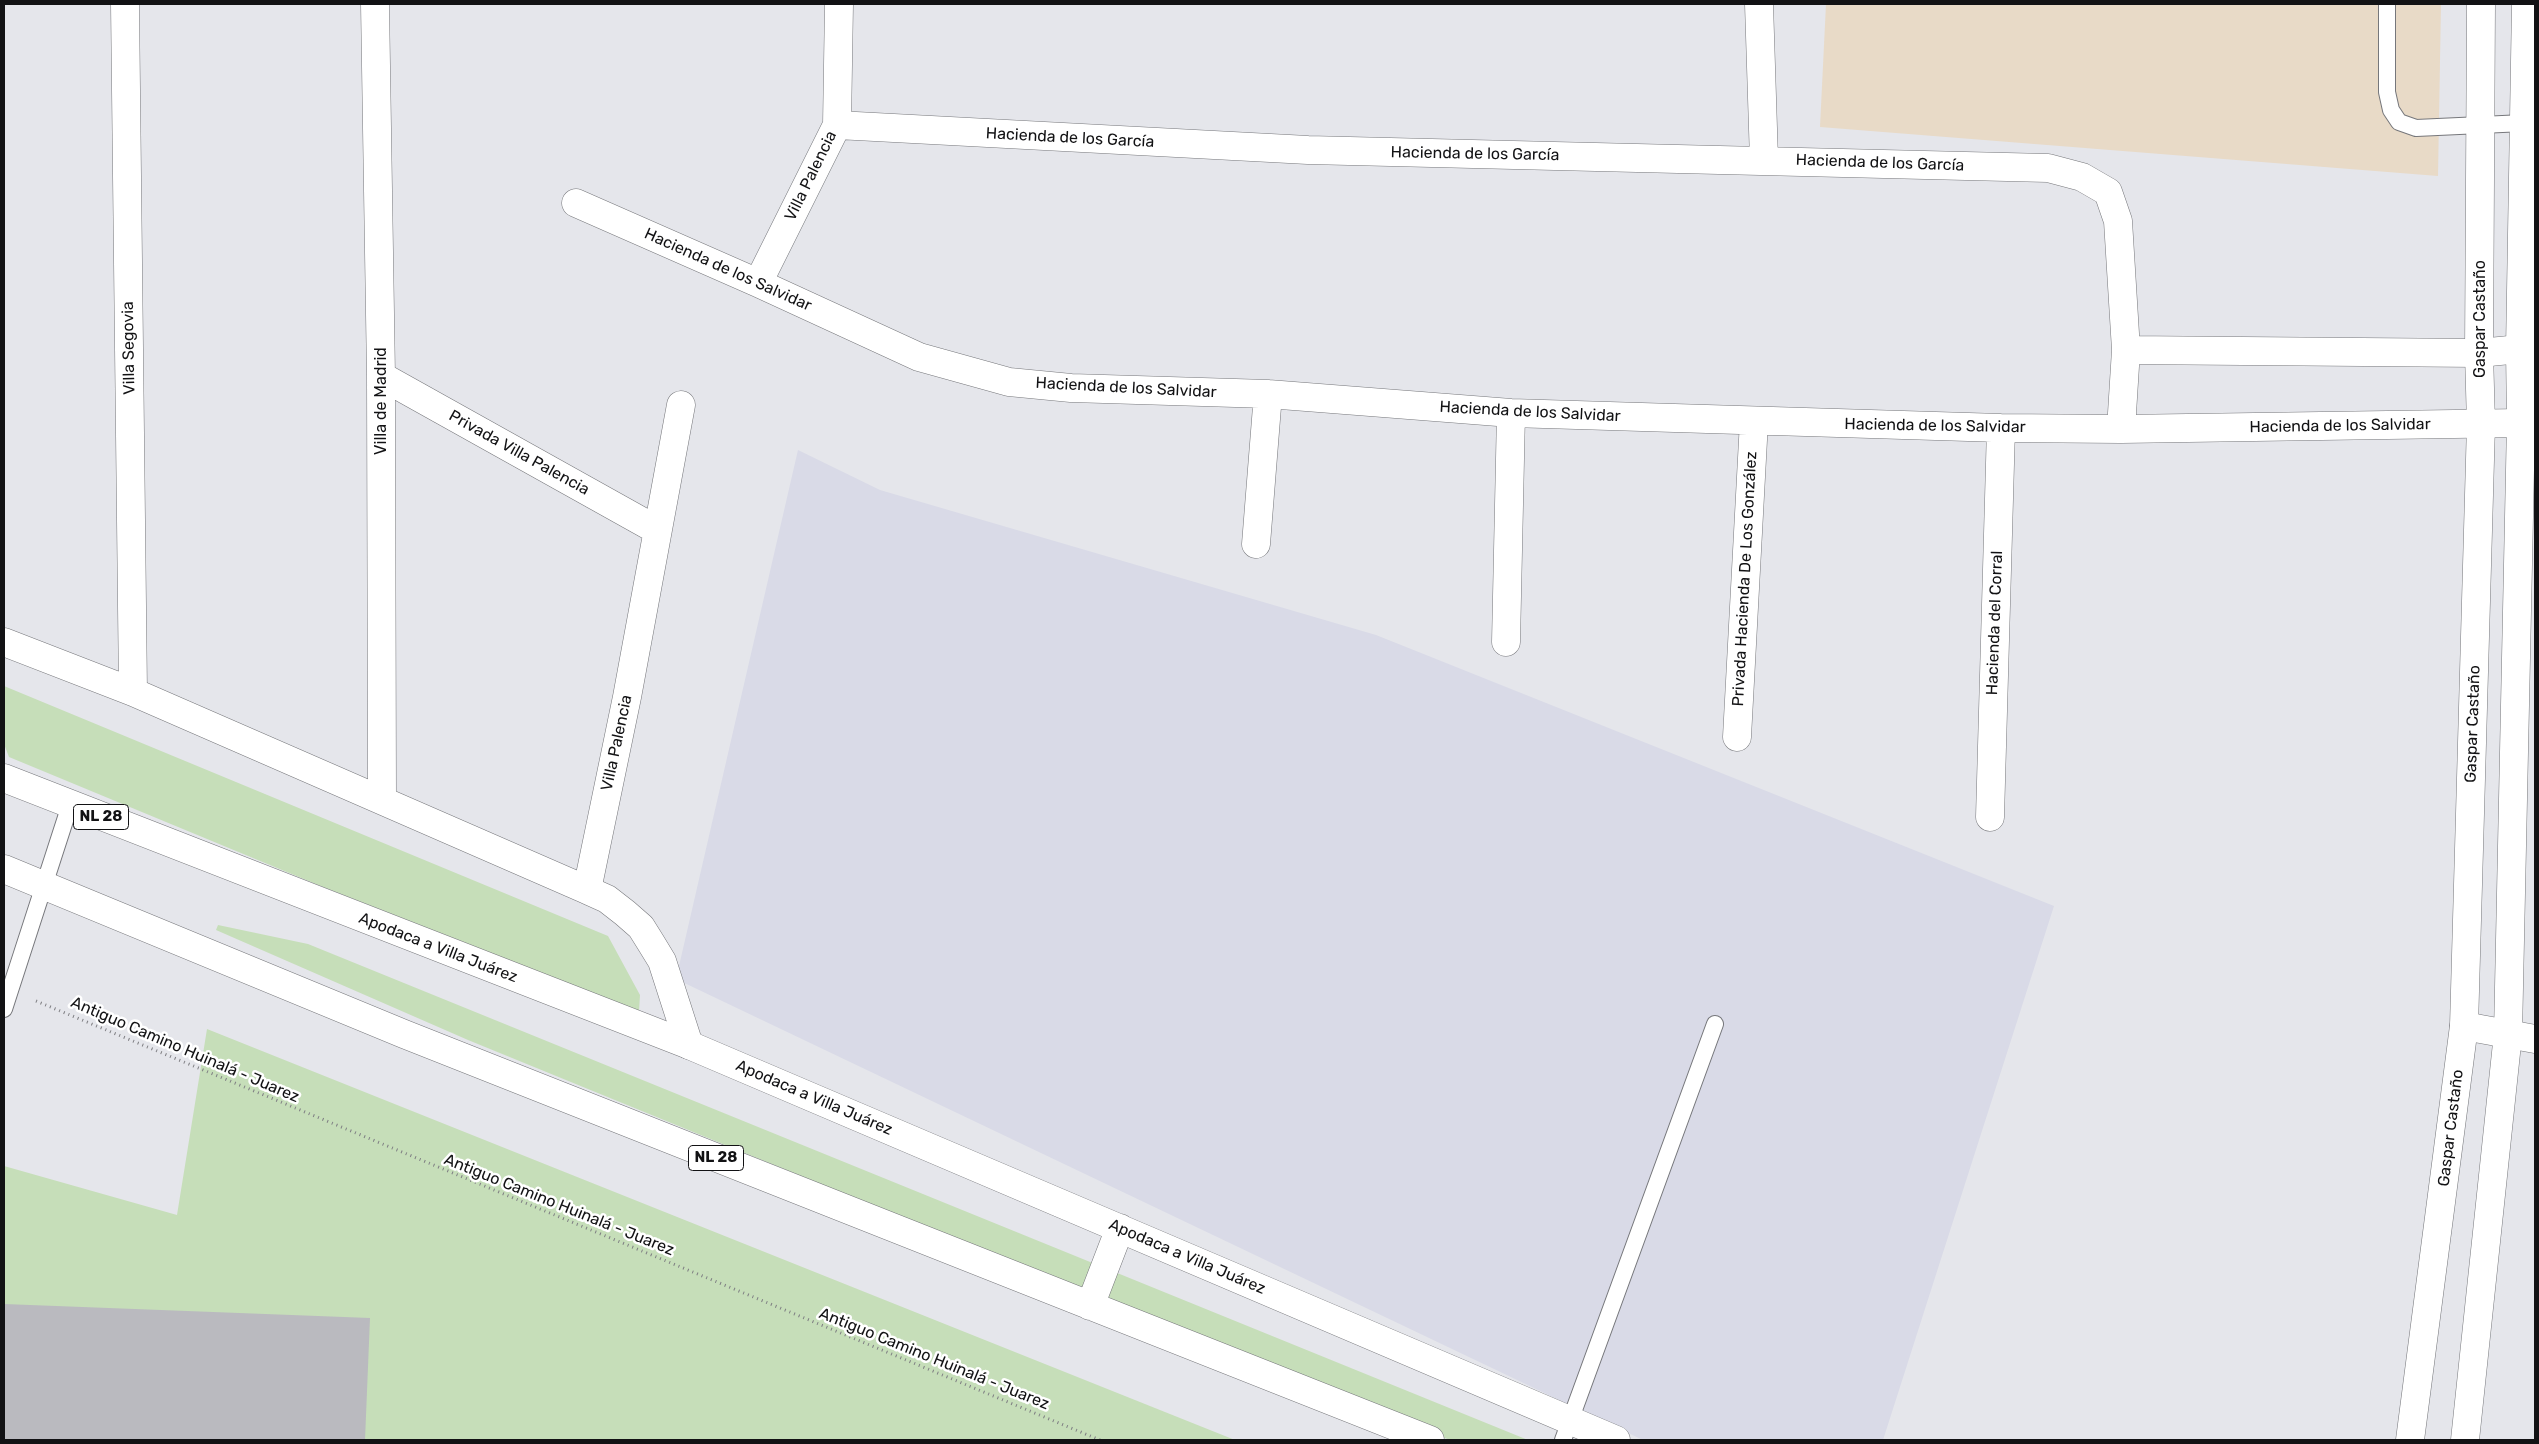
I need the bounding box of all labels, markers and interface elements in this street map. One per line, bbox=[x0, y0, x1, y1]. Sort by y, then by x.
street label: Hacienda de los García bbox=[985, 124, 1155, 152]
street label: Villa Palencia bbox=[781, 128, 841, 224]
street label: Hacienda de los García bbox=[1391, 143, 1559, 165]
street label: Hacienda de los García bbox=[1795, 150, 1965, 176]
street label: Hacienda de los Salvidar bbox=[641, 224, 815, 316]
street label: Gaspar Castaño bbox=[2470, 260, 2490, 378]
street label: Villa Segovia bbox=[119, 301, 139, 395]
street label: Villa de Madrid bbox=[371, 347, 391, 455]
street label: Hacienda de los Salvidar bbox=[1035, 374, 1217, 402]
street label: Hacienda de los Salvidar bbox=[1439, 398, 1621, 426]
street label: Privada Villa Palencia bbox=[445, 406, 593, 500]
street label: Hacienda de los Salvidar bbox=[1844, 415, 2026, 437]
street label: Hacienda de los Salvidar bbox=[2249, 415, 2431, 437]
street label: Privada Hacienda De Los González bbox=[1729, 451, 1761, 707]
street label: Hacienda del Corral bbox=[1983, 550, 2007, 696]
street label: Gaspar Castaño bbox=[2461, 665, 2485, 783]
street label: Villa Palencia bbox=[597, 693, 637, 793]
road number: NL 28 bbox=[74, 804, 128, 830]
street label: Apodaca a Villa Juárez bbox=[356, 909, 520, 987]
street label: Antiguo Camino Huinalá - Juarez bbox=[68, 993, 302, 1107]
street label: Apodaca a Villa Juárez bbox=[733, 1056, 895, 1140]
street label: Gaspar Castaño bbox=[2434, 1068, 2468, 1188]
road number: NL 28 bbox=[688, 1146, 744, 1170]
street label: Antiguo Camino Huinalá - Juarez bbox=[441, 1150, 677, 1260]
street label: Apodaca a Villa Juárez bbox=[1106, 1215, 1268, 1299]
street label: Antiguo Camino Huinalá - Juarez bbox=[816, 1304, 1052, 1414]

